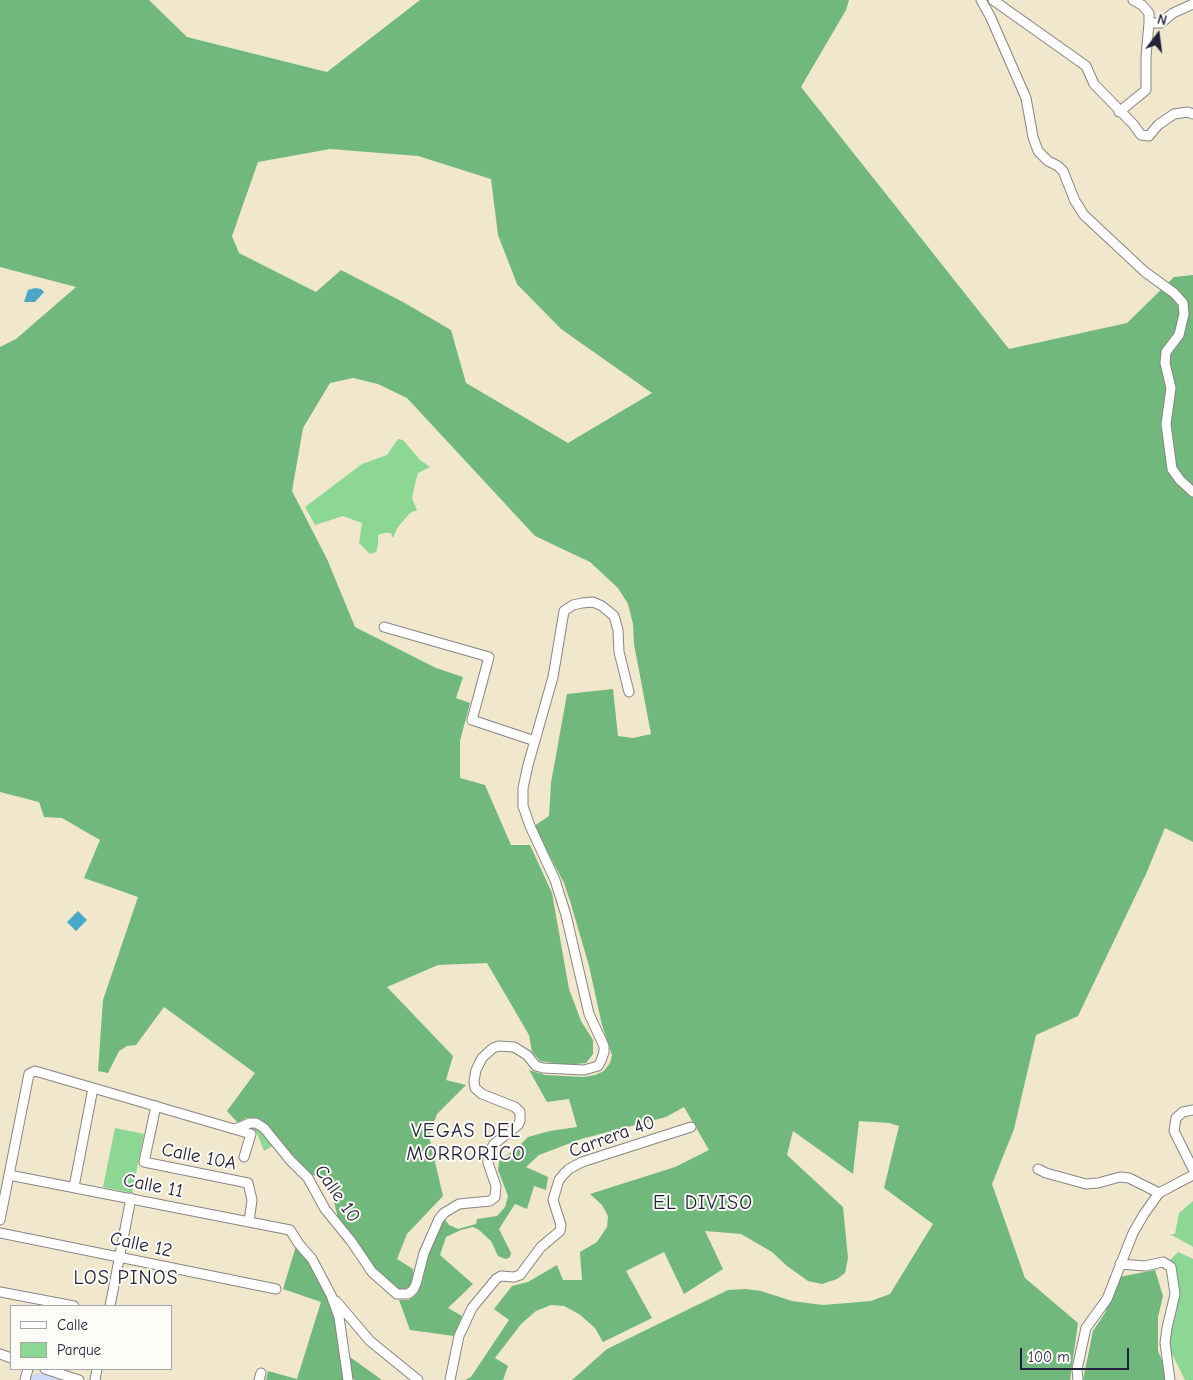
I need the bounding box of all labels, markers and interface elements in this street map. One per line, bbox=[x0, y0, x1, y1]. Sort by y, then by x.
north arrow bbox=[1133, 10, 1183, 60]
text: N bbox=[1155, 11, 1169, 29]
street label: Carrera 40 bbox=[566, 1111, 658, 1163]
district label: VEGAS DEL MORRORICO bbox=[405, 1119, 527, 1166]
street label: Calle 10A bbox=[160, 1139, 238, 1175]
street label: Calle 10 bbox=[309, 1161, 365, 1227]
street label: Calle 11 bbox=[121, 1169, 185, 1203]
district label: EL DIVISO bbox=[652, 1191, 754, 1215]
street label: Calle 12 bbox=[108, 1227, 174, 1263]
district label: LOS PINOS bbox=[72, 1266, 180, 1290]
legend bbox=[10, 1305, 172, 1370]
text: Calle bbox=[57, 1316, 88, 1334]
scale bar bbox=[1023, 1338, 1132, 1370]
text: Parque bbox=[57, 1341, 101, 1359]
text: 100 m bbox=[1028, 1348, 1070, 1366]

